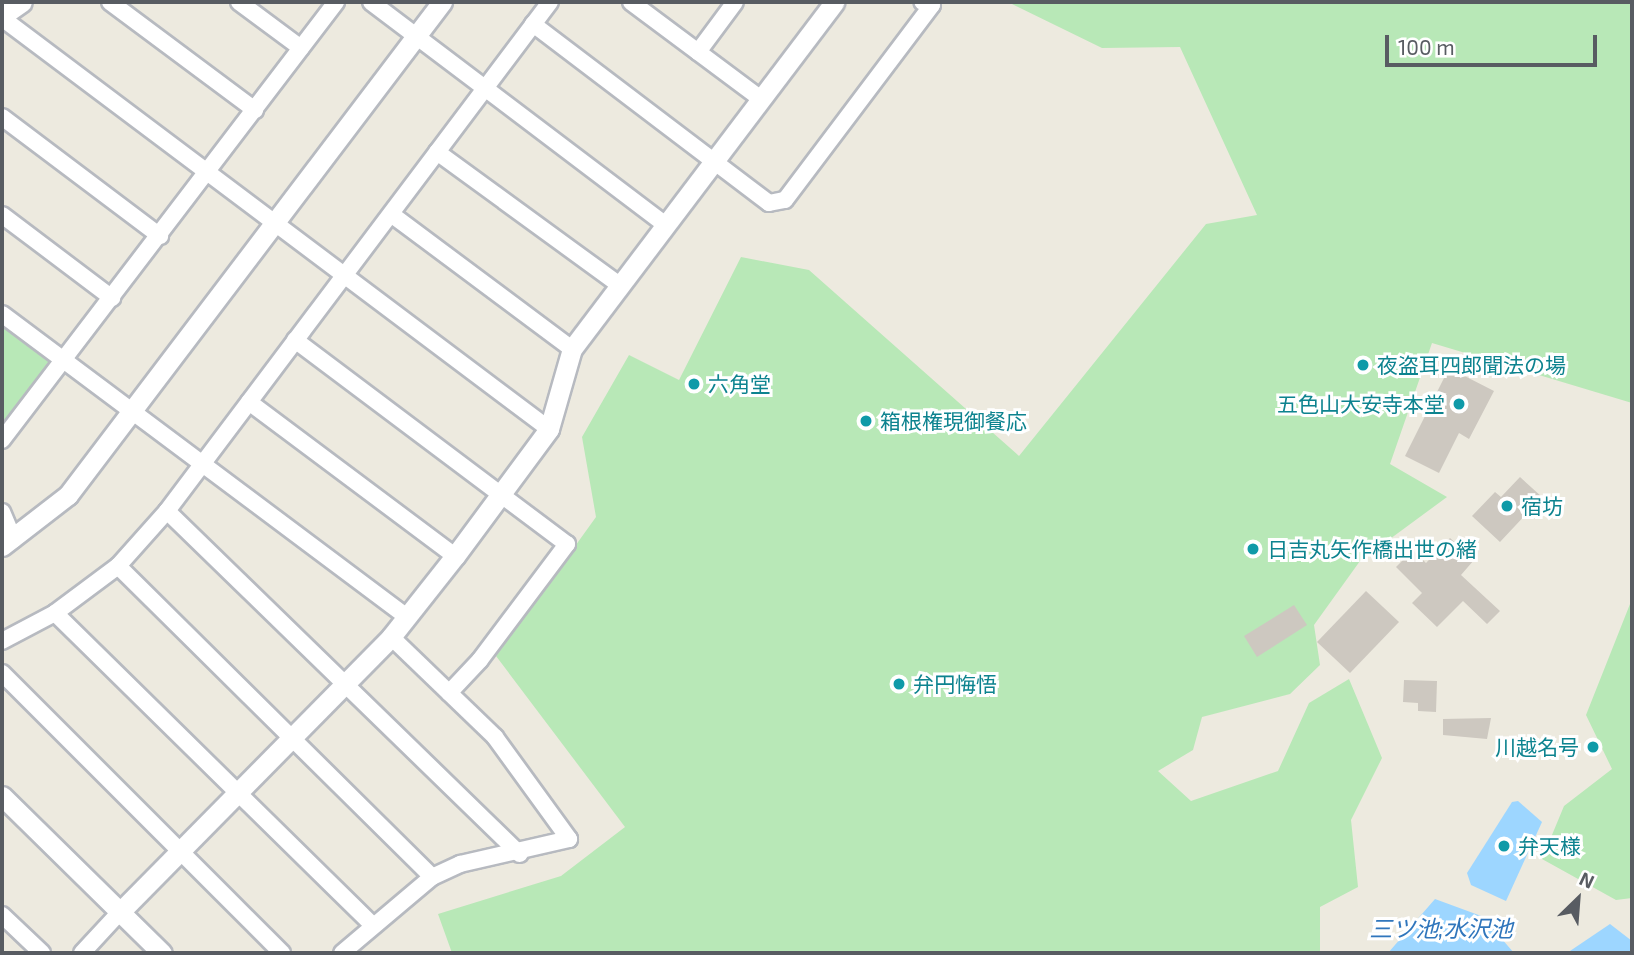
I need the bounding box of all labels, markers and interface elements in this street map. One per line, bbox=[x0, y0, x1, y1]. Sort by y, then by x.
scale bar bbox=[1389, 21, 1601, 65]
text: 100 m bbox=[1398, 34, 1455, 59]
place label: 夜盗耳四郎聞法の場 bbox=[1377, 352, 1566, 378]
marker: 夜盗耳四郎聞法の場 bbox=[1355, 357, 1371, 373]
place label: 六角堂 bbox=[708, 371, 771, 397]
marker: 六角堂 bbox=[686, 376, 702, 392]
place label: 五色山大安寺本堂 bbox=[1277, 391, 1445, 417]
marker: 五色山大安寺本堂 bbox=[1451, 396, 1467, 412]
place label: 箱根権現御餐応 bbox=[880, 408, 1027, 434]
marker: 箱根権現御餐応 bbox=[858, 413, 874, 429]
place label: 宿坊 bbox=[1521, 493, 1563, 519]
marker: 宿坊 bbox=[1499, 498, 1515, 514]
place label: 日吉丸矢作橋出世の緒 bbox=[1267, 536, 1477, 562]
marker: 日吉丸矢作橋出世の緒 bbox=[1245, 541, 1261, 557]
place label: 弁円悔悟 bbox=[913, 671, 997, 697]
marker: 弁円悔悟 bbox=[891, 676, 907, 692]
place label: 川越名号 bbox=[1495, 734, 1579, 760]
marker: 川越名号 bbox=[1585, 739, 1601, 755]
place label: 弁天様 bbox=[1518, 833, 1581, 859]
marker: 弁天様 bbox=[1496, 838, 1512, 854]
north arrow bbox=[1543, 864, 1613, 934]
text: N bbox=[1576, 866, 1598, 893]
water label: 三ツ池;水沢池 bbox=[1369, 914, 1513, 942]

